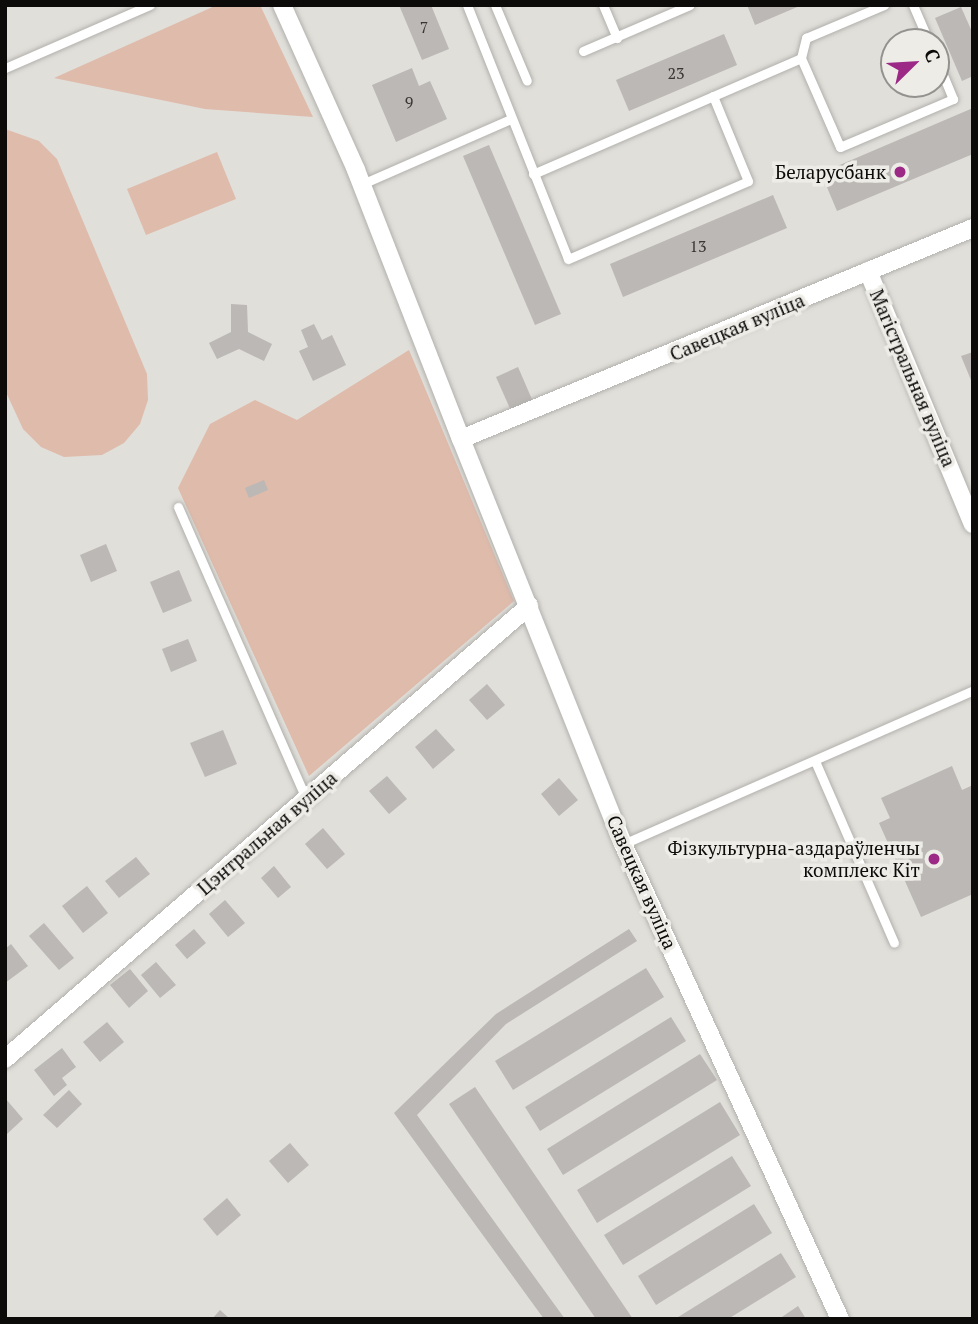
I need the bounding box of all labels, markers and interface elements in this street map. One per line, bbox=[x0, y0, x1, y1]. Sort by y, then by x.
house number: 7 bbox=[420, 17, 428, 37]
north arrow bbox=[880, 28, 950, 98]
text: С bbox=[919, 44, 947, 66]
house number: 23 bbox=[667, 63, 685, 83]
house number: 9 bbox=[405, 92, 413, 112]
place label: Беларусбанк bbox=[775, 161, 886, 183]
marker: Беларусбанк bbox=[892, 164, 908, 180]
house number: 13 bbox=[689, 236, 707, 256]
street label: Магістральная вуліца bbox=[865, 286, 961, 470]
street label: Савецкая вуліца bbox=[666, 288, 808, 366]
street label: Цэнтральная вуліца bbox=[193, 766, 341, 900]
street label: Савецкая вуліца bbox=[602, 812, 682, 952]
place label: Фізкультурна-аздараўленчы комплекс Кіт bbox=[668, 837, 920, 881]
marker: Фізкультурна-аздараўленчы комплекс Кіт bbox=[926, 851, 942, 867]

